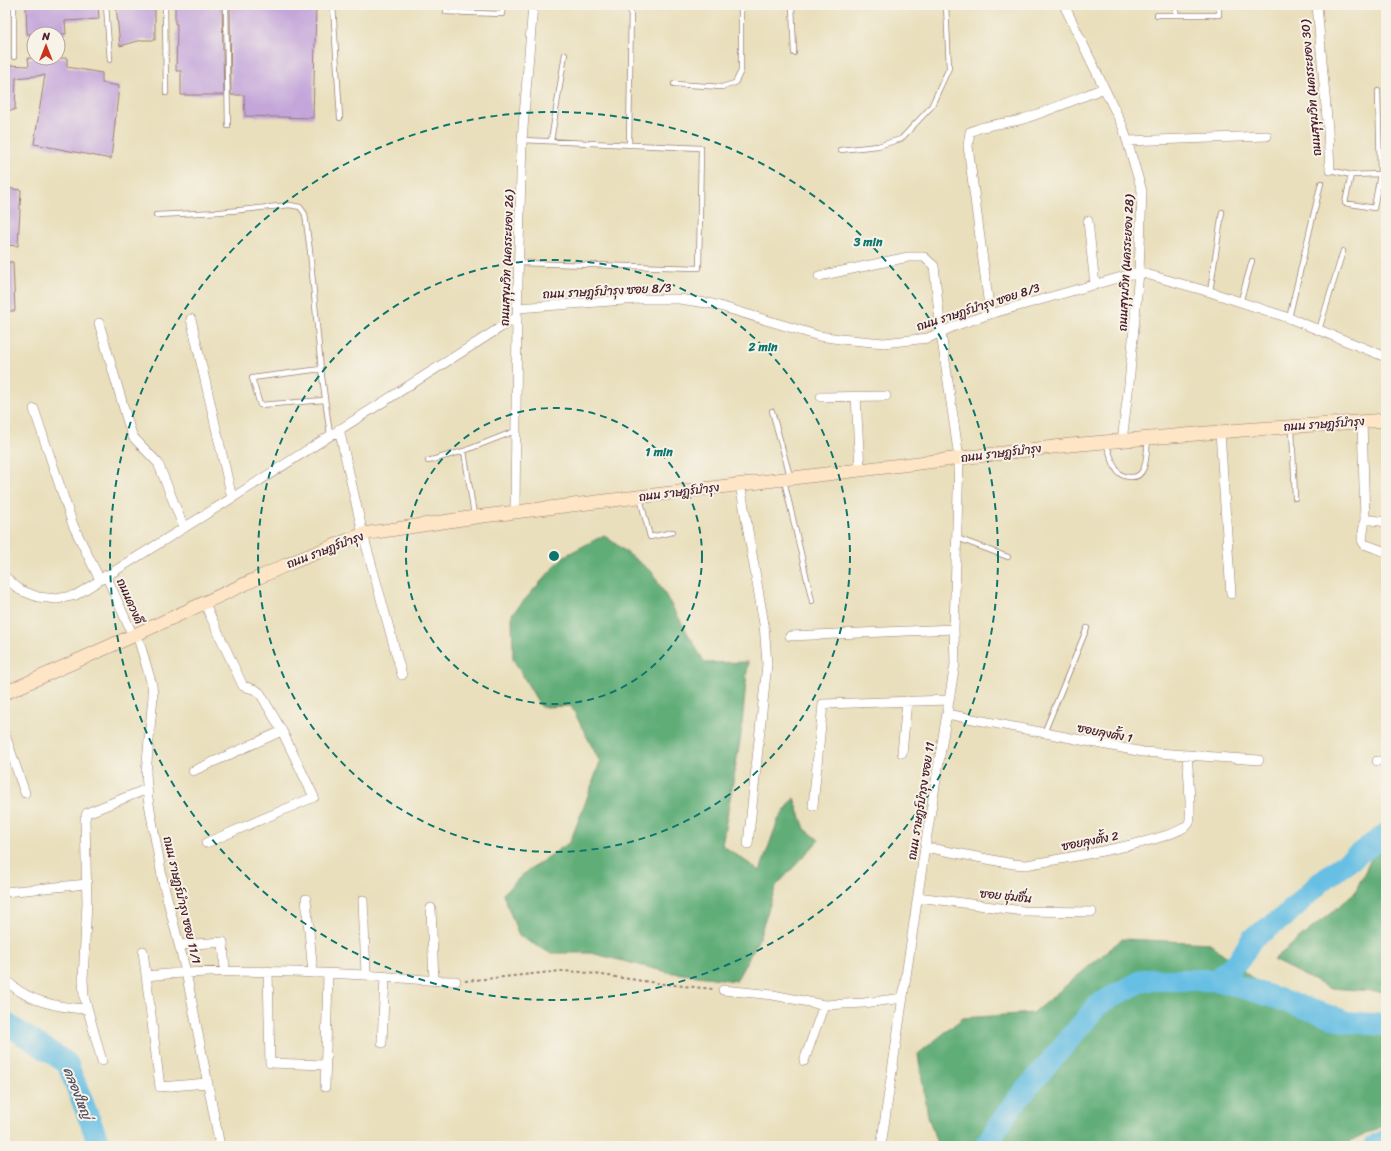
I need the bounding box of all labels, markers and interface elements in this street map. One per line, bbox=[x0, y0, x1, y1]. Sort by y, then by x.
street label: ถนนสุขุมวิท (นครระยอง 30) bbox=[1294, 18, 1328, 157]
north arrow bbox=[26, 26, 66, 66]
text: N bbox=[41, 27, 50, 46]
street label: ถนนสุขุมวิท (นครระยอง 26) bbox=[494, 189, 520, 326]
street label: ถนนสุขุมวิท (นครระยอง 28) bbox=[1111, 193, 1141, 332]
text: 3 min bbox=[853, 231, 883, 253]
street label: ถนน ราษฎร์บำรุง ซอย 8/3 bbox=[913, 276, 1043, 337]
street label: ถนน ราษฎร์บำรุง ซอย 8/3 bbox=[542, 277, 672, 305]
text: 2 min bbox=[747, 336, 778, 358]
street label: ถนน ราษฎร์บำรุง bbox=[1283, 410, 1366, 438]
street label: ถนน ราษฎร์บำรุง bbox=[959, 437, 1043, 469]
text: 1 min bbox=[645, 441, 673, 463]
street label: ถนน ราษฎร์บำรุง bbox=[637, 476, 721, 508]
street label: ถนน ราษฎร์บำรุง bbox=[283, 525, 367, 575]
centre of rings bbox=[547, 549, 561, 563]
street label: ถนนดวงดี bbox=[110, 574, 151, 629]
street label: ซอยลุงตั้ง 1 bbox=[1075, 717, 1135, 749]
street label: ถนน ราษฎร์บำรุง ซอย 11 bbox=[901, 740, 941, 862]
street label: ซอยลุงตั้ง 2 bbox=[1060, 825, 1120, 857]
street label: ถนน ราษฎร์บำรุง ซอย 11/1 bbox=[157, 834, 207, 966]
street label: ซอย ชุ่มชื่น bbox=[979, 882, 1033, 910]
water label: คลองใหญ่ bbox=[57, 1064, 100, 1126]

